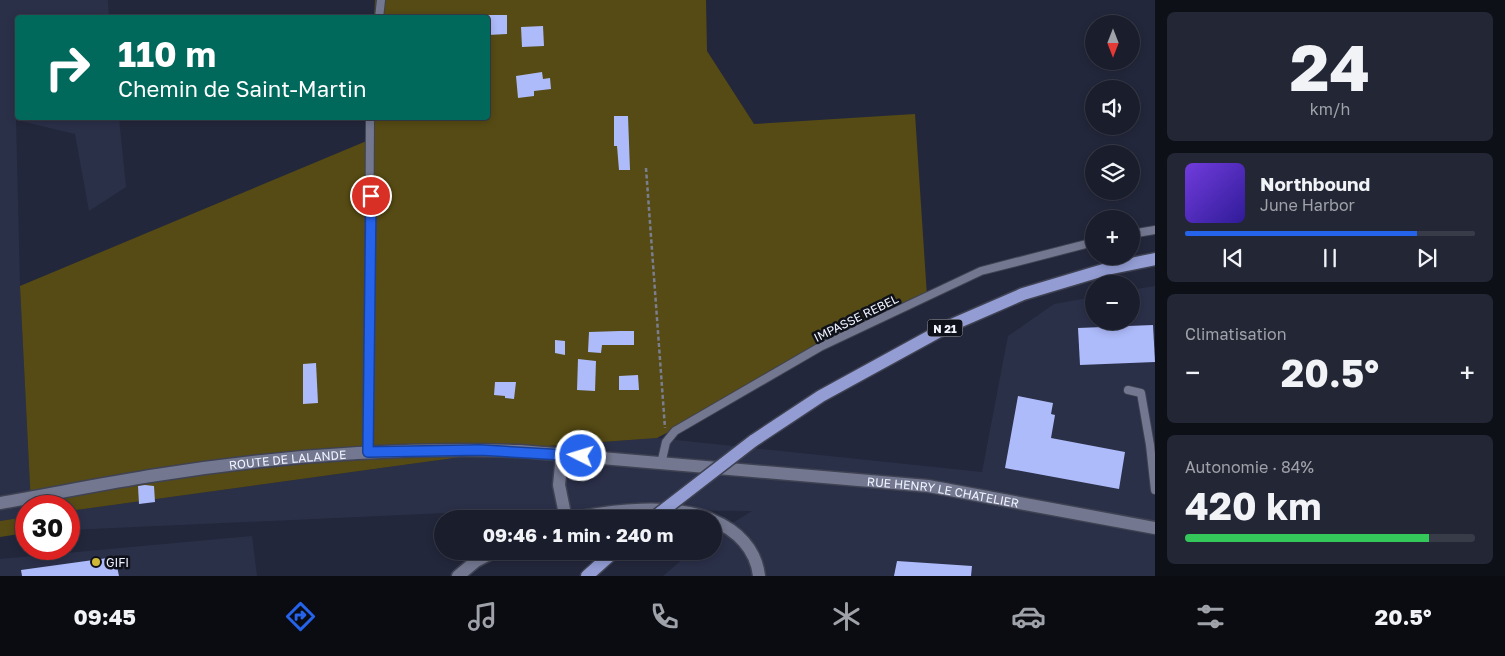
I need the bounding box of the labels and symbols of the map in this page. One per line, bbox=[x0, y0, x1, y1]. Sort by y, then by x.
north arrow bbox=[1085, 15, 1140, 70]
pin bbox=[350, 175, 392, 217]
street label: IMPASSE REBEL bbox=[811, 291, 901, 345]
road number: N 21 bbox=[928, 319, 962, 336]
position arrow bbox=[554, 429, 606, 481]
street label: ROUTE DE LALANDE bbox=[228, 446, 347, 472]
street label: RUE HENRY LE CHATELIER bbox=[866, 473, 1020, 510]
speed limit sign: 30 bbox=[15, 495, 80, 560]
place label: GIFI bbox=[106, 555, 129, 570]
marker: GIFI bbox=[90, 556, 102, 568]

